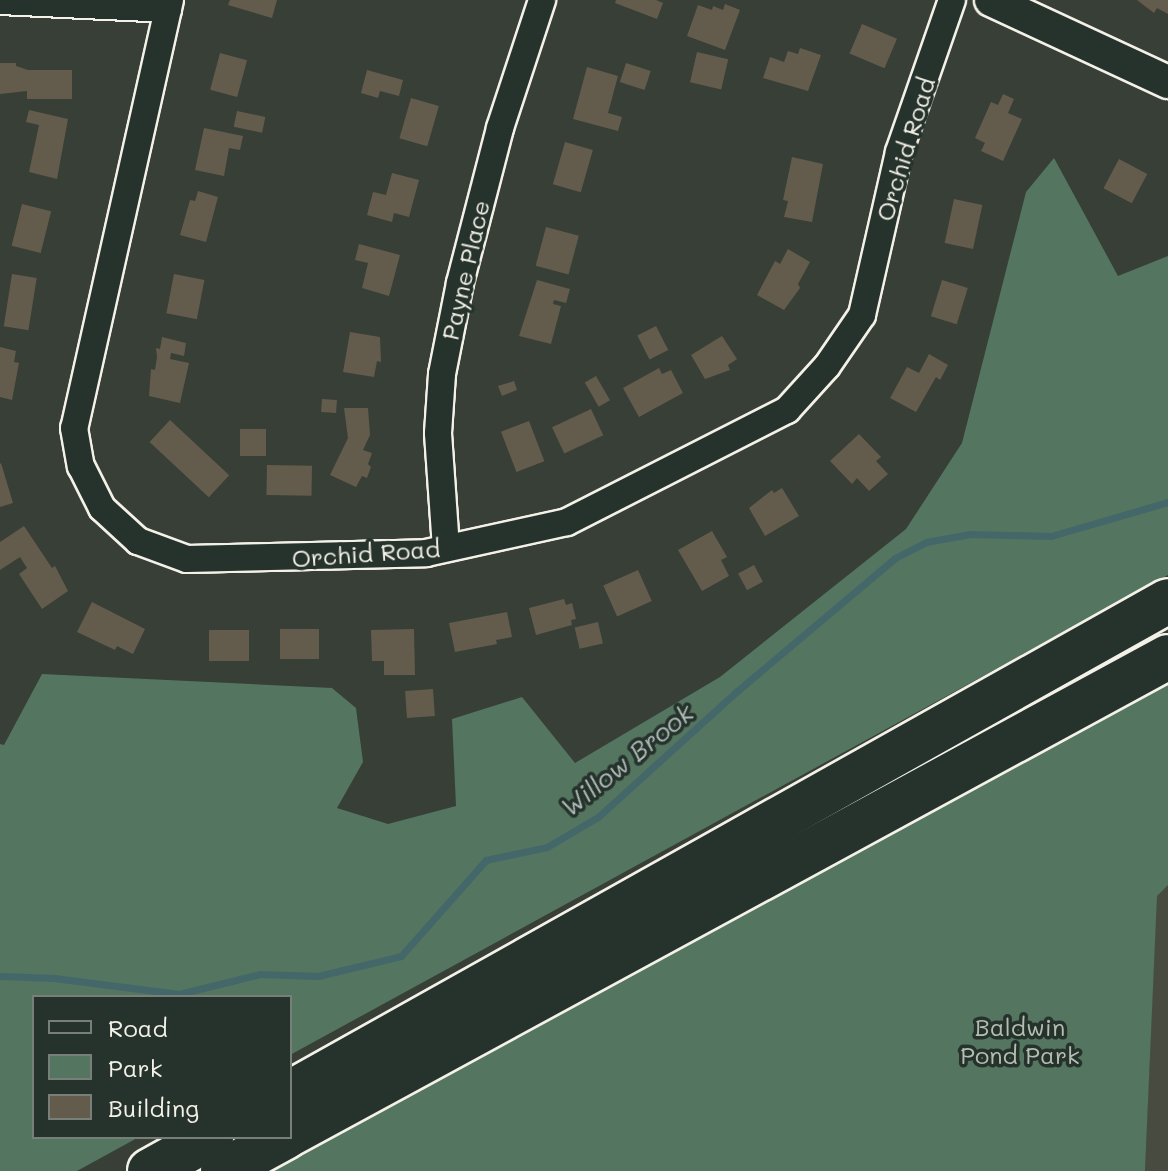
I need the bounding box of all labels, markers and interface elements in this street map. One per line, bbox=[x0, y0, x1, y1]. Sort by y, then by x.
street label: Orchid Road bbox=[869, 74, 941, 224]
street label: Payne Place bbox=[435, 197, 495, 343]
street label: Orchid Road bbox=[291, 533, 441, 573]
water label: Willow Brook bbox=[554, 697, 700, 823]
legend bbox=[32, 995, 292, 1139]
text: Road bbox=[108, 1012, 168, 1043]
park label: Baldwin Pond Park bbox=[960, 1013, 1080, 1069]
text: Park bbox=[108, 1052, 162, 1083]
text: Building bbox=[108, 1092, 199, 1123]

